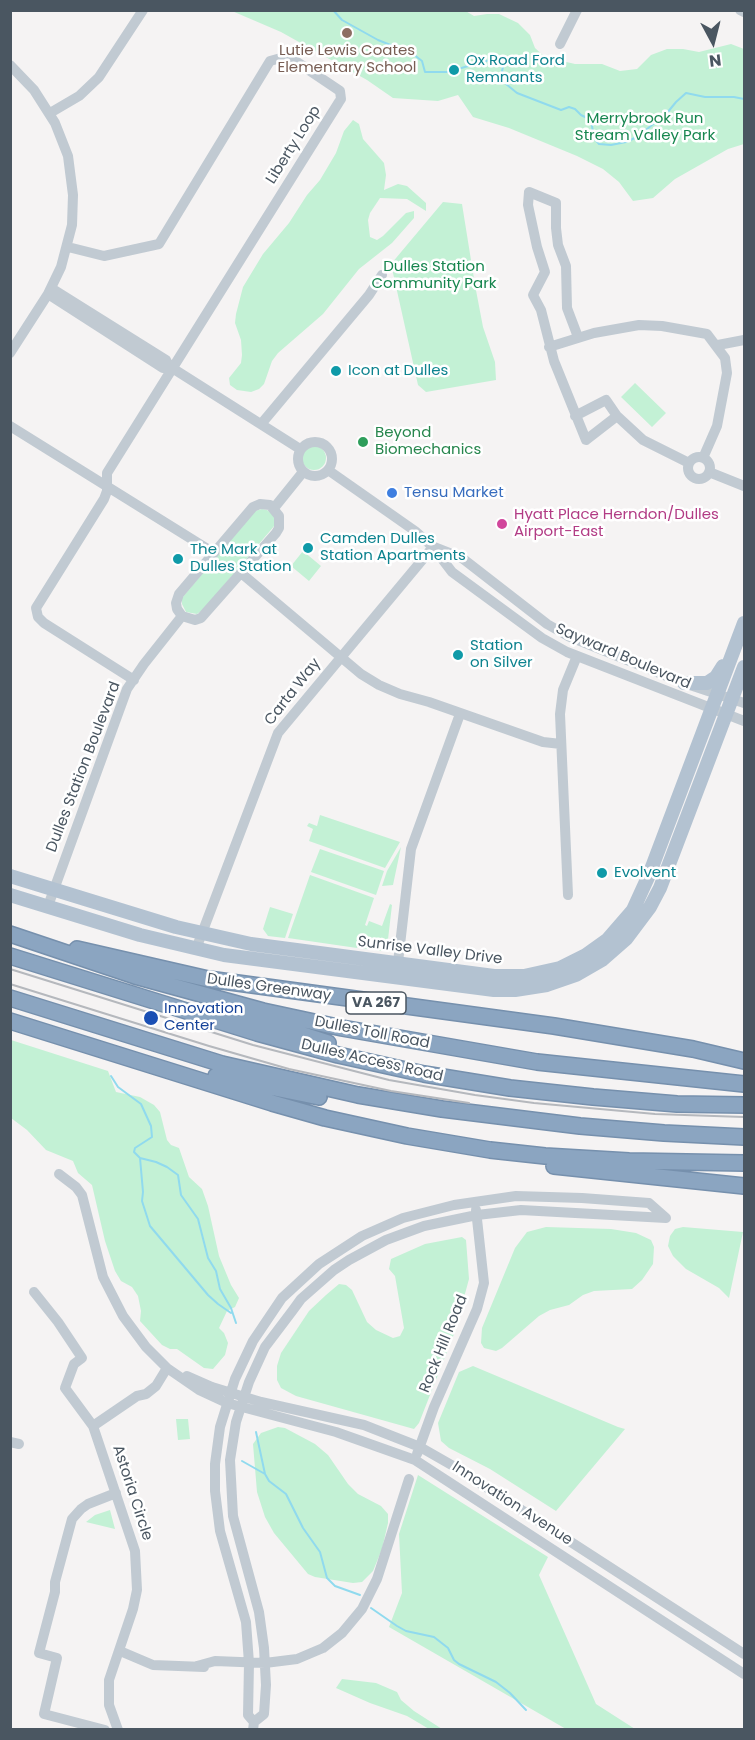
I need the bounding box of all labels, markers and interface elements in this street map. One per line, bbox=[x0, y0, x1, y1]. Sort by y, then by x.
north arrow bbox=[683, 12, 743, 72]
marker: Lutie Lewis Coates Elementary School bbox=[340, 26, 354, 40]
place label: Lutie Lewis Coates Elementary School bbox=[277, 42, 417, 77]
text: N bbox=[708, 48, 723, 73]
place label: Ox Road Ford Remnants bbox=[466, 52, 565, 87]
marker: Ox Road Ford Remnants bbox=[447, 63, 461, 77]
street label: Liberty Loop bbox=[263, 103, 325, 187]
park label: Merrybrook Run Stream Valley Park bbox=[575, 110, 715, 145]
park label: Dulles Station Community Park bbox=[371, 258, 497, 293]
place label: Icon at Dulles bbox=[348, 362, 448, 380]
marker: Icon at Dulles bbox=[329, 364, 343, 378]
place label: Beyond Biomechanics bbox=[375, 424, 481, 459]
marker: Beyond Biomechanics bbox=[356, 435, 370, 449]
place label: Tensu Market bbox=[404, 484, 504, 502]
marker: Tensu Market bbox=[385, 486, 399, 500]
place label: Hyatt Place Herndon/Dulles Airport-East bbox=[514, 506, 719, 541]
marker: Hyatt Place Herndon/Dulles Airport-East bbox=[495, 517, 509, 531]
place label: Camden Dulles Station Apartments bbox=[320, 530, 466, 565]
place label: The Mark at Dulles Station bbox=[190, 541, 291, 576]
marker: Camden Dulles Station Apartments bbox=[301, 541, 315, 555]
marker: The Mark at Dulles Station bbox=[171, 552, 185, 566]
street label: Sayward Boulevard bbox=[553, 620, 693, 694]
place label: Station on Silver bbox=[470, 637, 533, 672]
marker: Station on Silver bbox=[451, 648, 465, 662]
street label: Carta Way bbox=[261, 655, 325, 729]
street label: Dulles Station Boulevard bbox=[43, 679, 125, 855]
place label: Evolvent bbox=[614, 864, 676, 882]
marker: Evolvent bbox=[595, 866, 609, 880]
street label: Sunrise Valley Drive bbox=[357, 933, 503, 969]
street label: Dulles Greenway bbox=[206, 970, 332, 1006]
road number: VA 267 bbox=[346, 992, 406, 1014]
place label: Innovation Center bbox=[164, 1000, 243, 1035]
marker: Innovation Center bbox=[142, 1009, 160, 1027]
street label: Dulles Toll Road bbox=[313, 1013, 431, 1053]
street label: Dulles Access Road bbox=[299, 1036, 445, 1086]
street label: Rock Hill Road bbox=[416, 1292, 472, 1396]
street label: Astoria Circle bbox=[108, 1443, 156, 1543]
street label: Innovation Avenue bbox=[449, 1458, 575, 1550]

